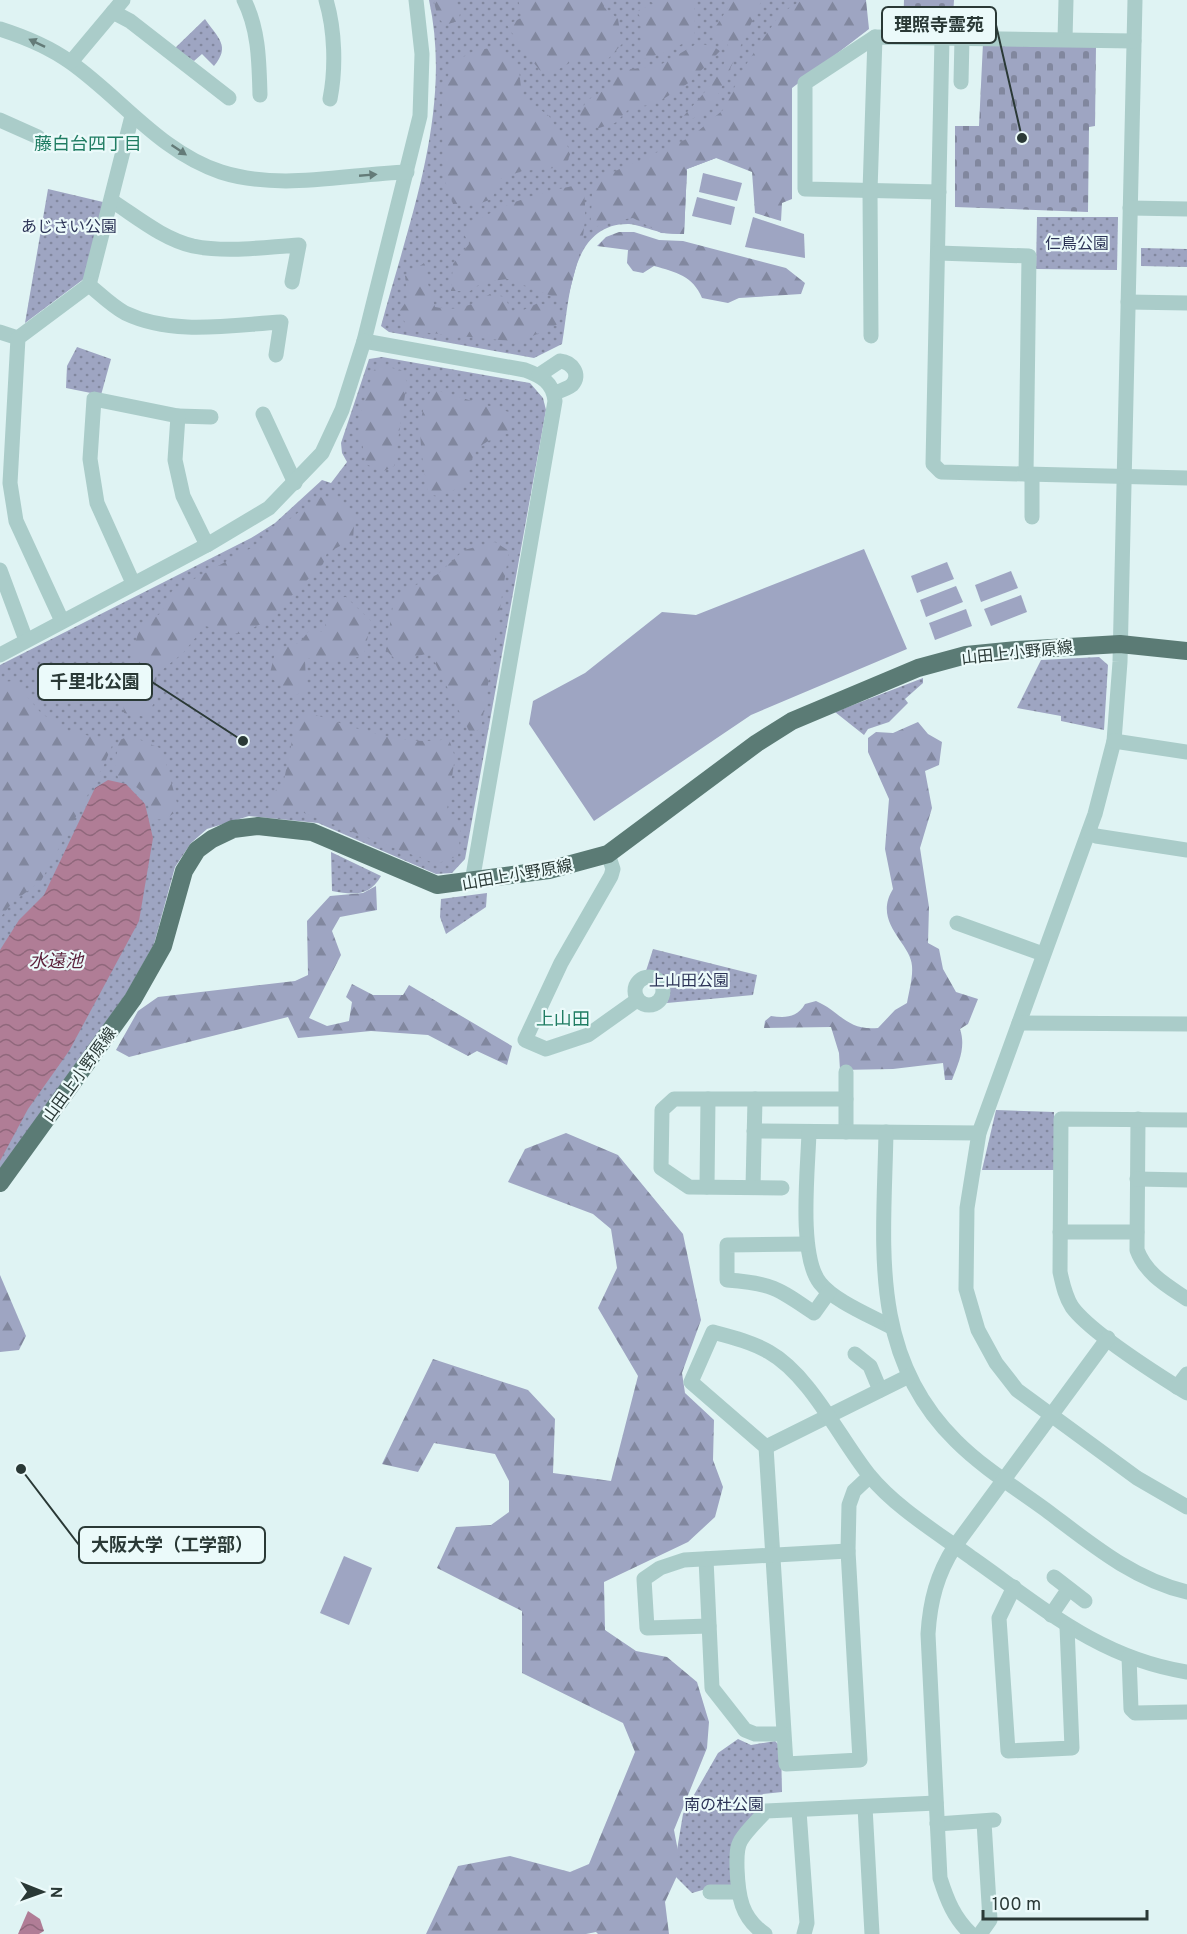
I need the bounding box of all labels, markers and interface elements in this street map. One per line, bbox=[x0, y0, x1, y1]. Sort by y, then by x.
callout: 理照寺霊苑 bbox=[882, 7, 996, 43]
text: 理照寺霊苑 bbox=[894, 15, 984, 38]
one-way arrow bbox=[28, 38, 45, 47]
district label: 藤白台四丁目 bbox=[34, 134, 142, 157]
one-way arrow bbox=[171, 144, 187, 156]
one-way arrow bbox=[358, 170, 377, 180]
park label: あじさい公園 bbox=[21, 218, 117, 238]
park label: 仁鳥公園 bbox=[1045, 235, 1109, 255]
street label: 山田上小野原線 bbox=[960, 638, 1074, 670]
callout: 千里北公園 bbox=[38, 664, 152, 700]
text: 千里北公園 bbox=[50, 672, 140, 695]
street label: 山田上小野原線 bbox=[460, 856, 574, 896]
water label: 水遠池 bbox=[29, 951, 85, 974]
park label: 上山田公園 bbox=[649, 972, 729, 992]
district label: 上山田 bbox=[536, 1009, 590, 1032]
street label: 山田上小野原線 bbox=[40, 1024, 122, 1126]
callout: 大阪大学（工学部） bbox=[79, 1527, 265, 1563]
text: 大阪大学（工学部） bbox=[91, 1535, 253, 1558]
park label: 南の杜公園 bbox=[684, 1796, 764, 1816]
north arrow bbox=[12, 1862, 72, 1922]
scale bar bbox=[983, 1883, 1146, 1921]
text: N bbox=[45, 1886, 65, 1898]
text: 100 m bbox=[992, 1894, 1041, 1917]

